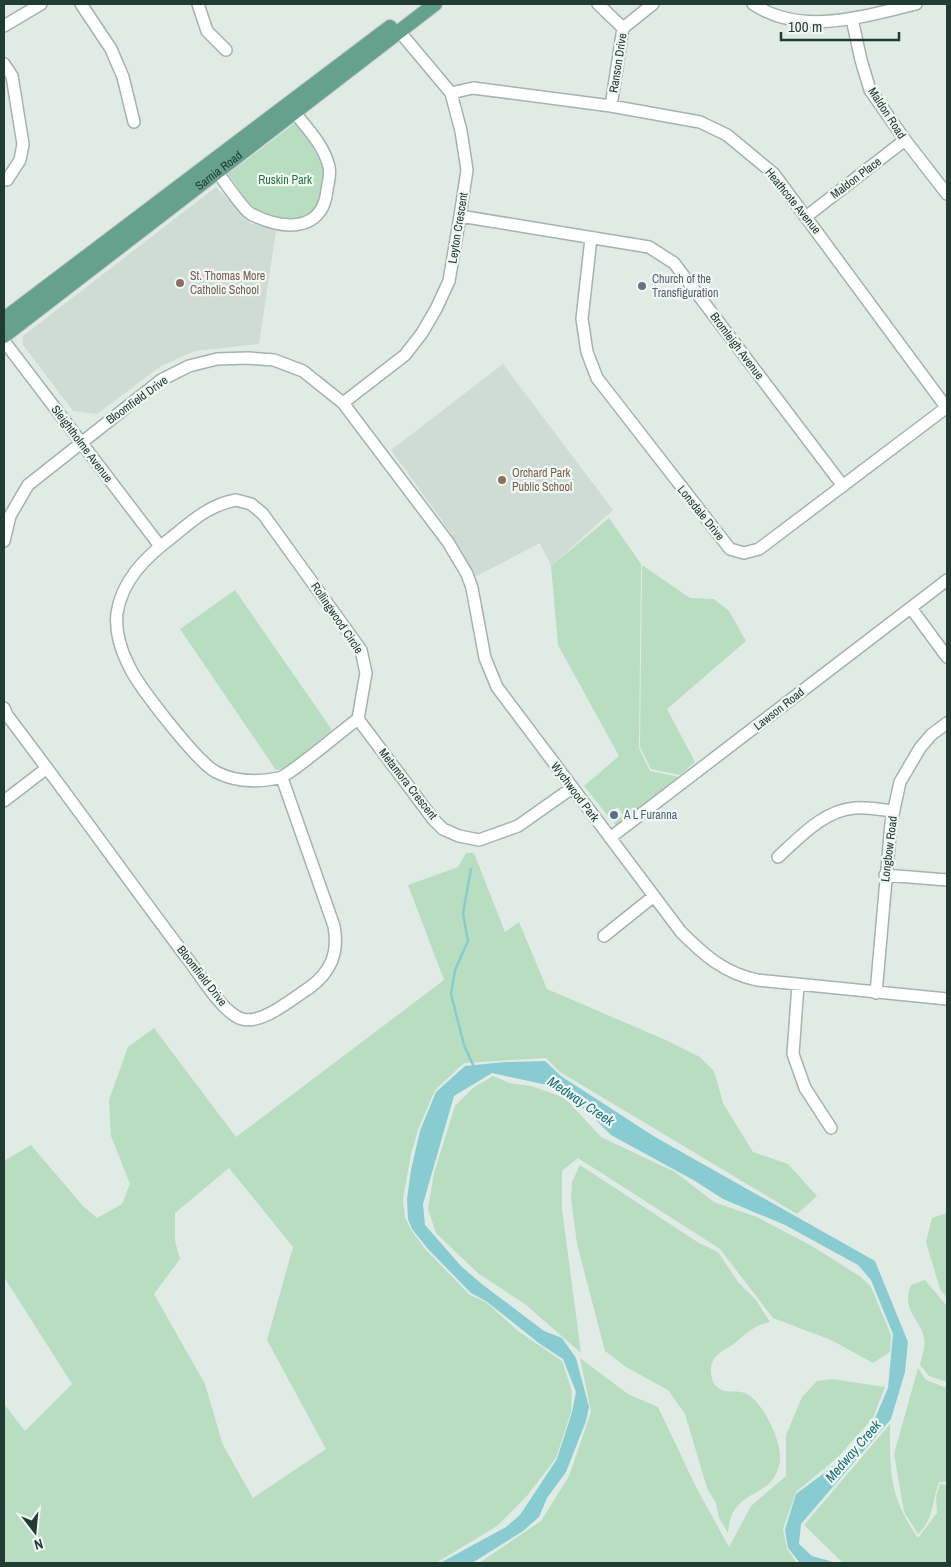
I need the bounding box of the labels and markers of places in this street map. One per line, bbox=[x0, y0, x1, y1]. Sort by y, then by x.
place label: St. Thomas More Catholic School bbox=[190, 268, 265, 298]
place label: Church of the Transfiguration bbox=[652, 271, 718, 301]
marker: St. Thomas More Catholic School bbox=[174, 277, 186, 289]
marker: Church of the Transfiguration bbox=[636, 280, 648, 292]
place label: Orchard Park Public School bbox=[512, 465, 572, 495]
marker: Orchard Park Public School bbox=[496, 474, 508, 486]
place label: A L Furanna bbox=[623, 807, 678, 823]
marker: A L Furanna bbox=[608, 809, 620, 821]

